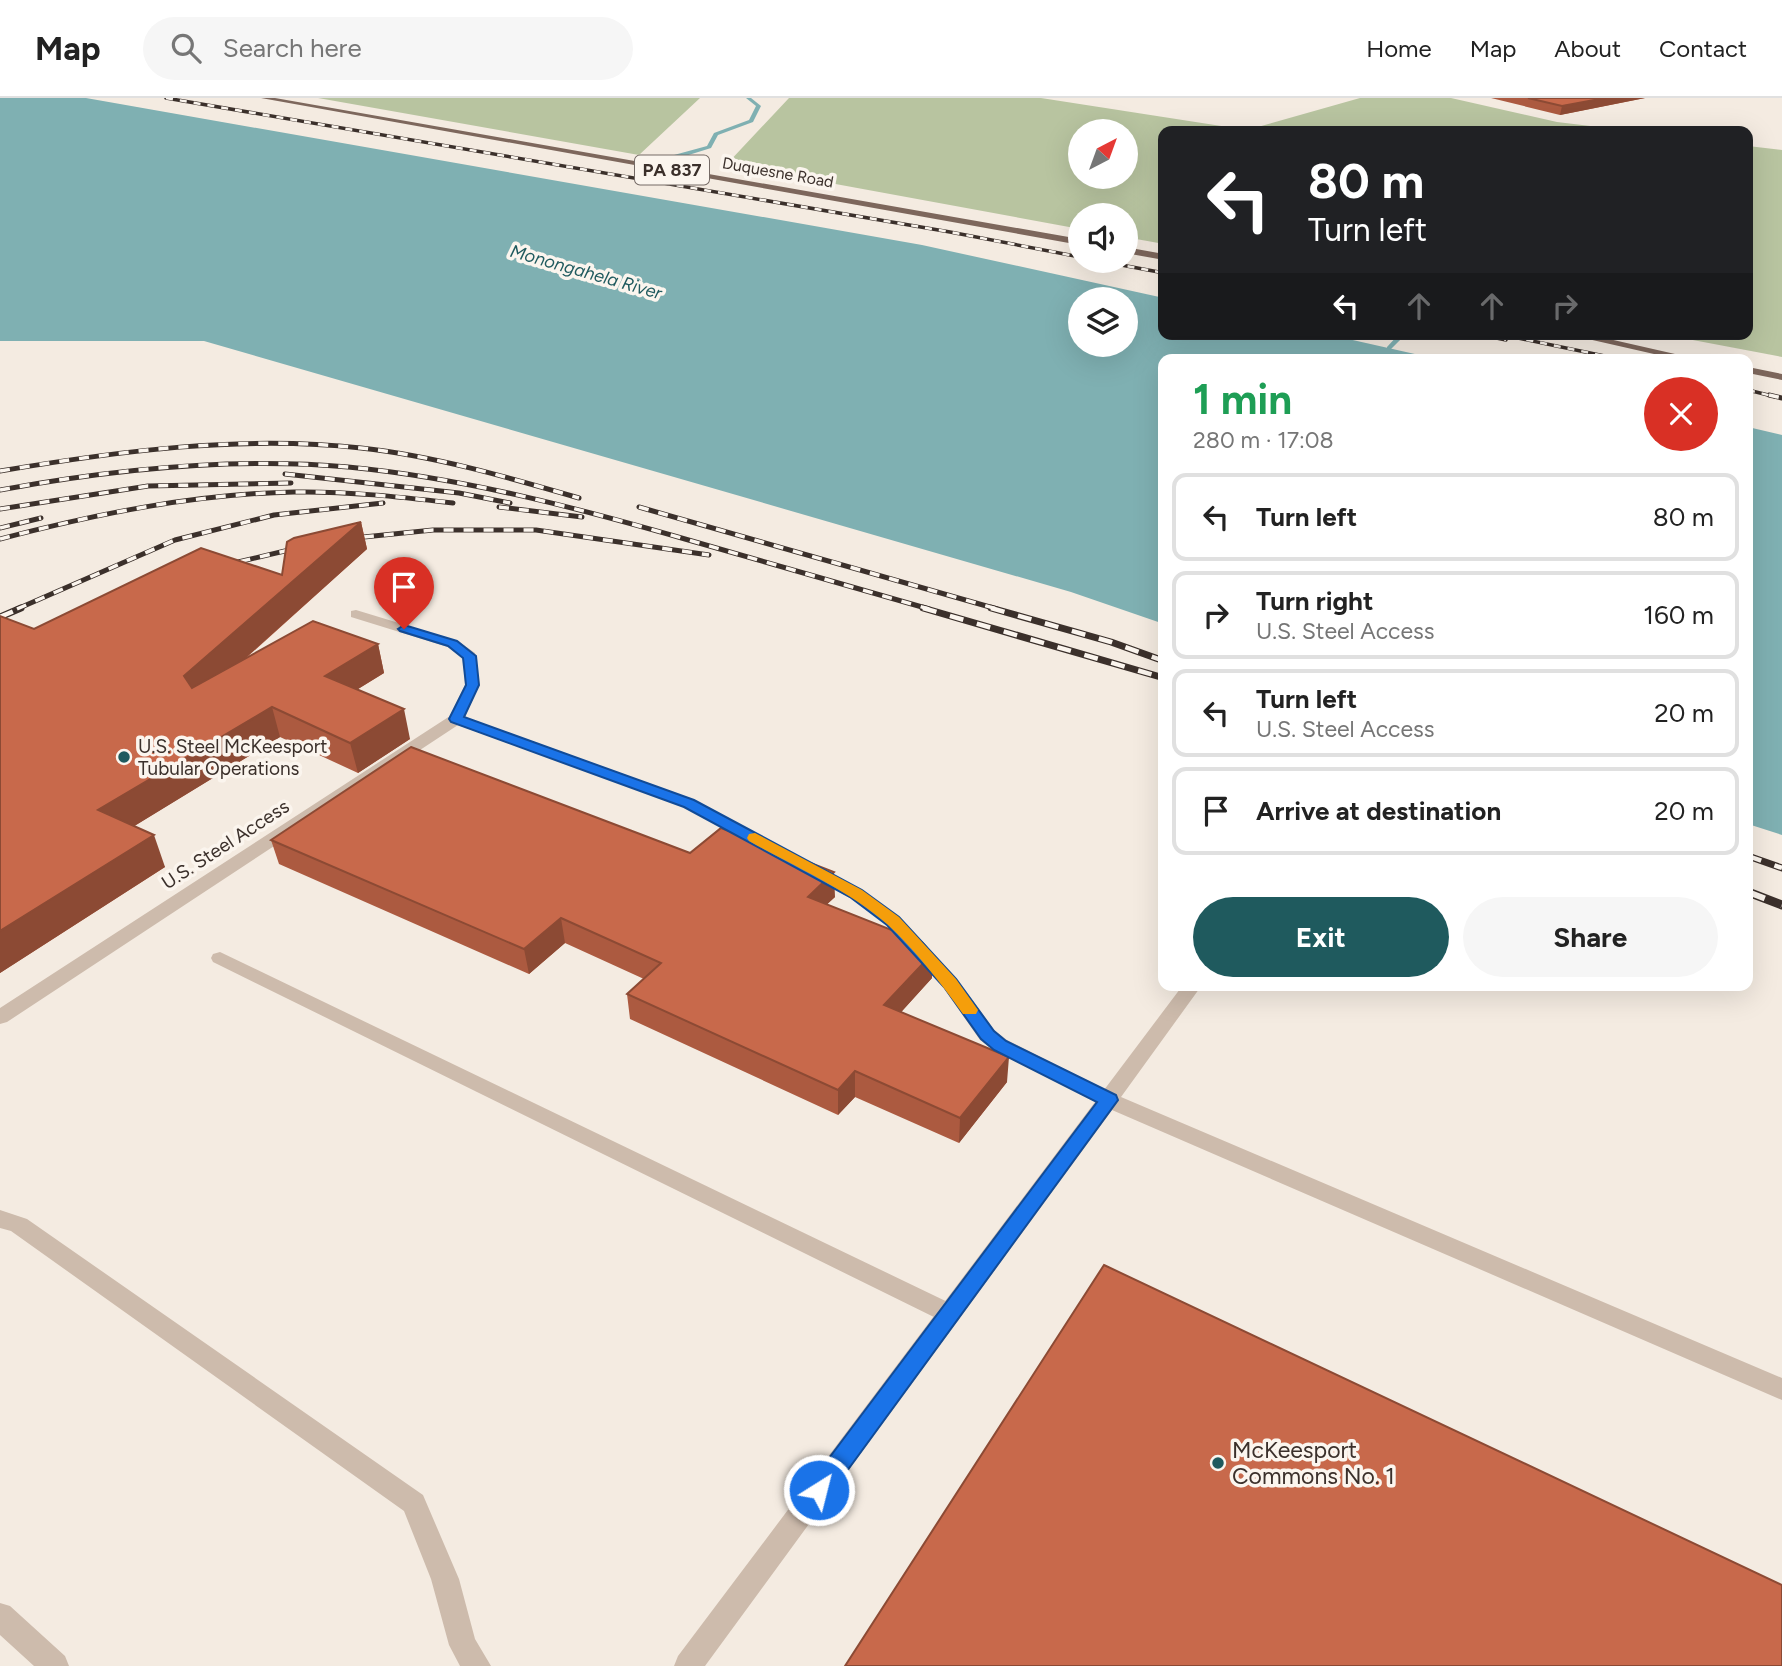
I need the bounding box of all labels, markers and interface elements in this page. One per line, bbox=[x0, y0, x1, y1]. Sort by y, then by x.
search box bbox=[143, 17, 633, 80]
text: Map bbox=[35, 29, 101, 68]
icon: search bbox=[167, 29, 205, 67]
text: Search here bbox=[223, 32, 362, 64]
text: Home bbox=[1366, 34, 1432, 63]
text: Map bbox=[1470, 34, 1516, 63]
text: About bbox=[1554, 34, 1621, 63]
text: Contact bbox=[1659, 34, 1747, 63]
north arrow bbox=[1068, 119, 1138, 189]
map controls bbox=[1068, 119, 1138, 357]
text: 80 m bbox=[1308, 151, 1424, 210]
street label: Duquesne Road bbox=[721, 153, 835, 192]
icon: left bbox=[1193, 154, 1284, 245]
road number: PA 837 bbox=[635, 156, 709, 184]
button: sound bbox=[1068, 203, 1138, 273]
text: Turn left bbox=[1308, 211, 1427, 249]
water label: Monongahela River bbox=[508, 240, 665, 304]
button: layers bbox=[1068, 287, 1138, 357]
icon: left bbox=[1327, 287, 1365, 325]
icon: ahead bbox=[1400, 287, 1438, 325]
icon: ahead bbox=[1473, 287, 1511, 325]
icon: right bbox=[1546, 287, 1584, 325]
text: 1 min bbox=[1193, 374, 1292, 425]
button: close bbox=[1644, 377, 1718, 451]
text: 280 m · 17:08 bbox=[1193, 426, 1334, 454]
icon: left bbox=[1197, 498, 1235, 536]
text: Turn left bbox=[1256, 501, 1357, 533]
text: 80 m bbox=[1653, 501, 1714, 533]
pin bbox=[374, 557, 434, 629]
icon: arrive bbox=[385, 568, 423, 606]
text: Turn right bbox=[1256, 585, 1373, 617]
icon: right bbox=[1197, 596, 1235, 634]
text: 160 m bbox=[1643, 599, 1714, 631]
text: U.S. Steel Access bbox=[1256, 617, 1435, 645]
text: Turn left bbox=[1256, 683, 1357, 715]
icon: left bbox=[1197, 694, 1235, 732]
text: 20 m bbox=[1654, 697, 1714, 729]
text: U.S. Steel Access bbox=[1256, 715, 1435, 743]
place label: U.S. Steel McKeesport Tubular Operations bbox=[138, 735, 327, 780]
marker: U.S. Steel McKeesport Tubular Operations bbox=[116, 749, 132, 765]
icon: arrive bbox=[1197, 792, 1235, 830]
street label: U.S. Steel Access bbox=[157, 795, 293, 894]
text: Arrive at destination bbox=[1256, 795, 1501, 827]
text: 20 m bbox=[1654, 795, 1714, 827]
button: Exit bbox=[1193, 897, 1449, 977]
button: Share bbox=[1463, 897, 1718, 977]
place label: McKeesport Commons No. 1 bbox=[1232, 1436, 1395, 1490]
position arrow bbox=[782, 1453, 856, 1527]
marker: McKeesport Commons No. 1 bbox=[1210, 1455, 1226, 1471]

